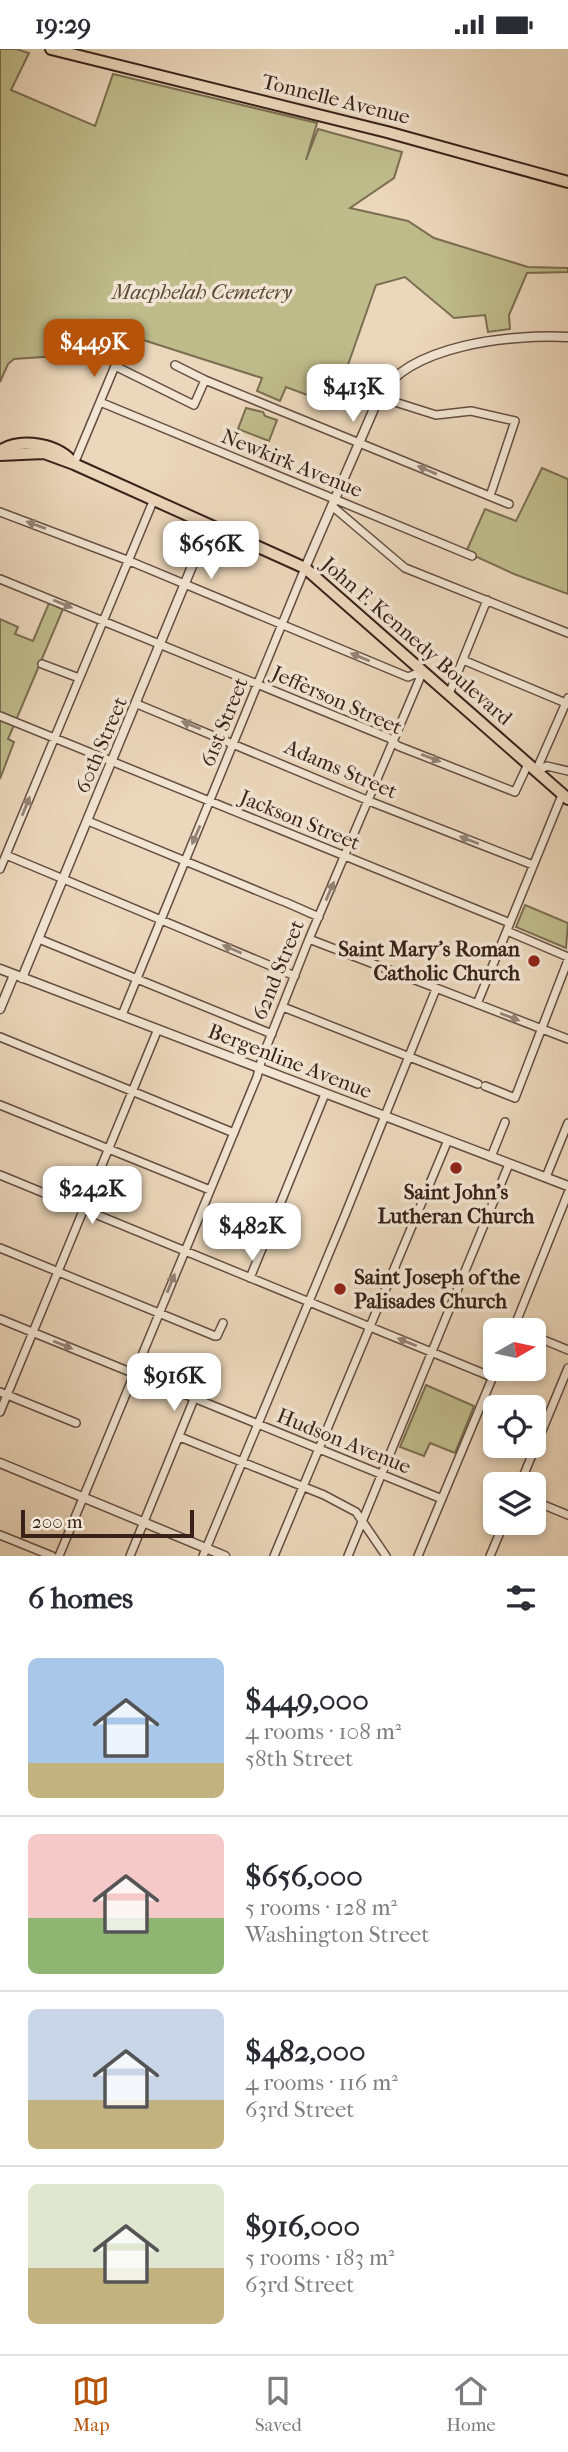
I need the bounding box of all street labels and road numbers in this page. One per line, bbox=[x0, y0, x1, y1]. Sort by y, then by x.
street label: Tonnelle Avenue bbox=[260, 69, 412, 129]
street label: Newkirk Avenue bbox=[218, 424, 366, 502]
street label: John F. Kennedy Boulevard bbox=[316, 551, 517, 730]
street label: Jefferson Street bbox=[266, 660, 406, 740]
street label: 61st Street bbox=[195, 673, 253, 770]
street label: 60th Street bbox=[70, 693, 132, 797]
street label: Adams Street bbox=[280, 734, 401, 804]
street label: Jackson Street bbox=[235, 784, 364, 855]
street label: 62nd Street bbox=[247, 916, 309, 1023]
street label: Bergenline Avenue bbox=[205, 1019, 375, 1103]
street label: Hudson Avenue bbox=[274, 1403, 414, 1479]

